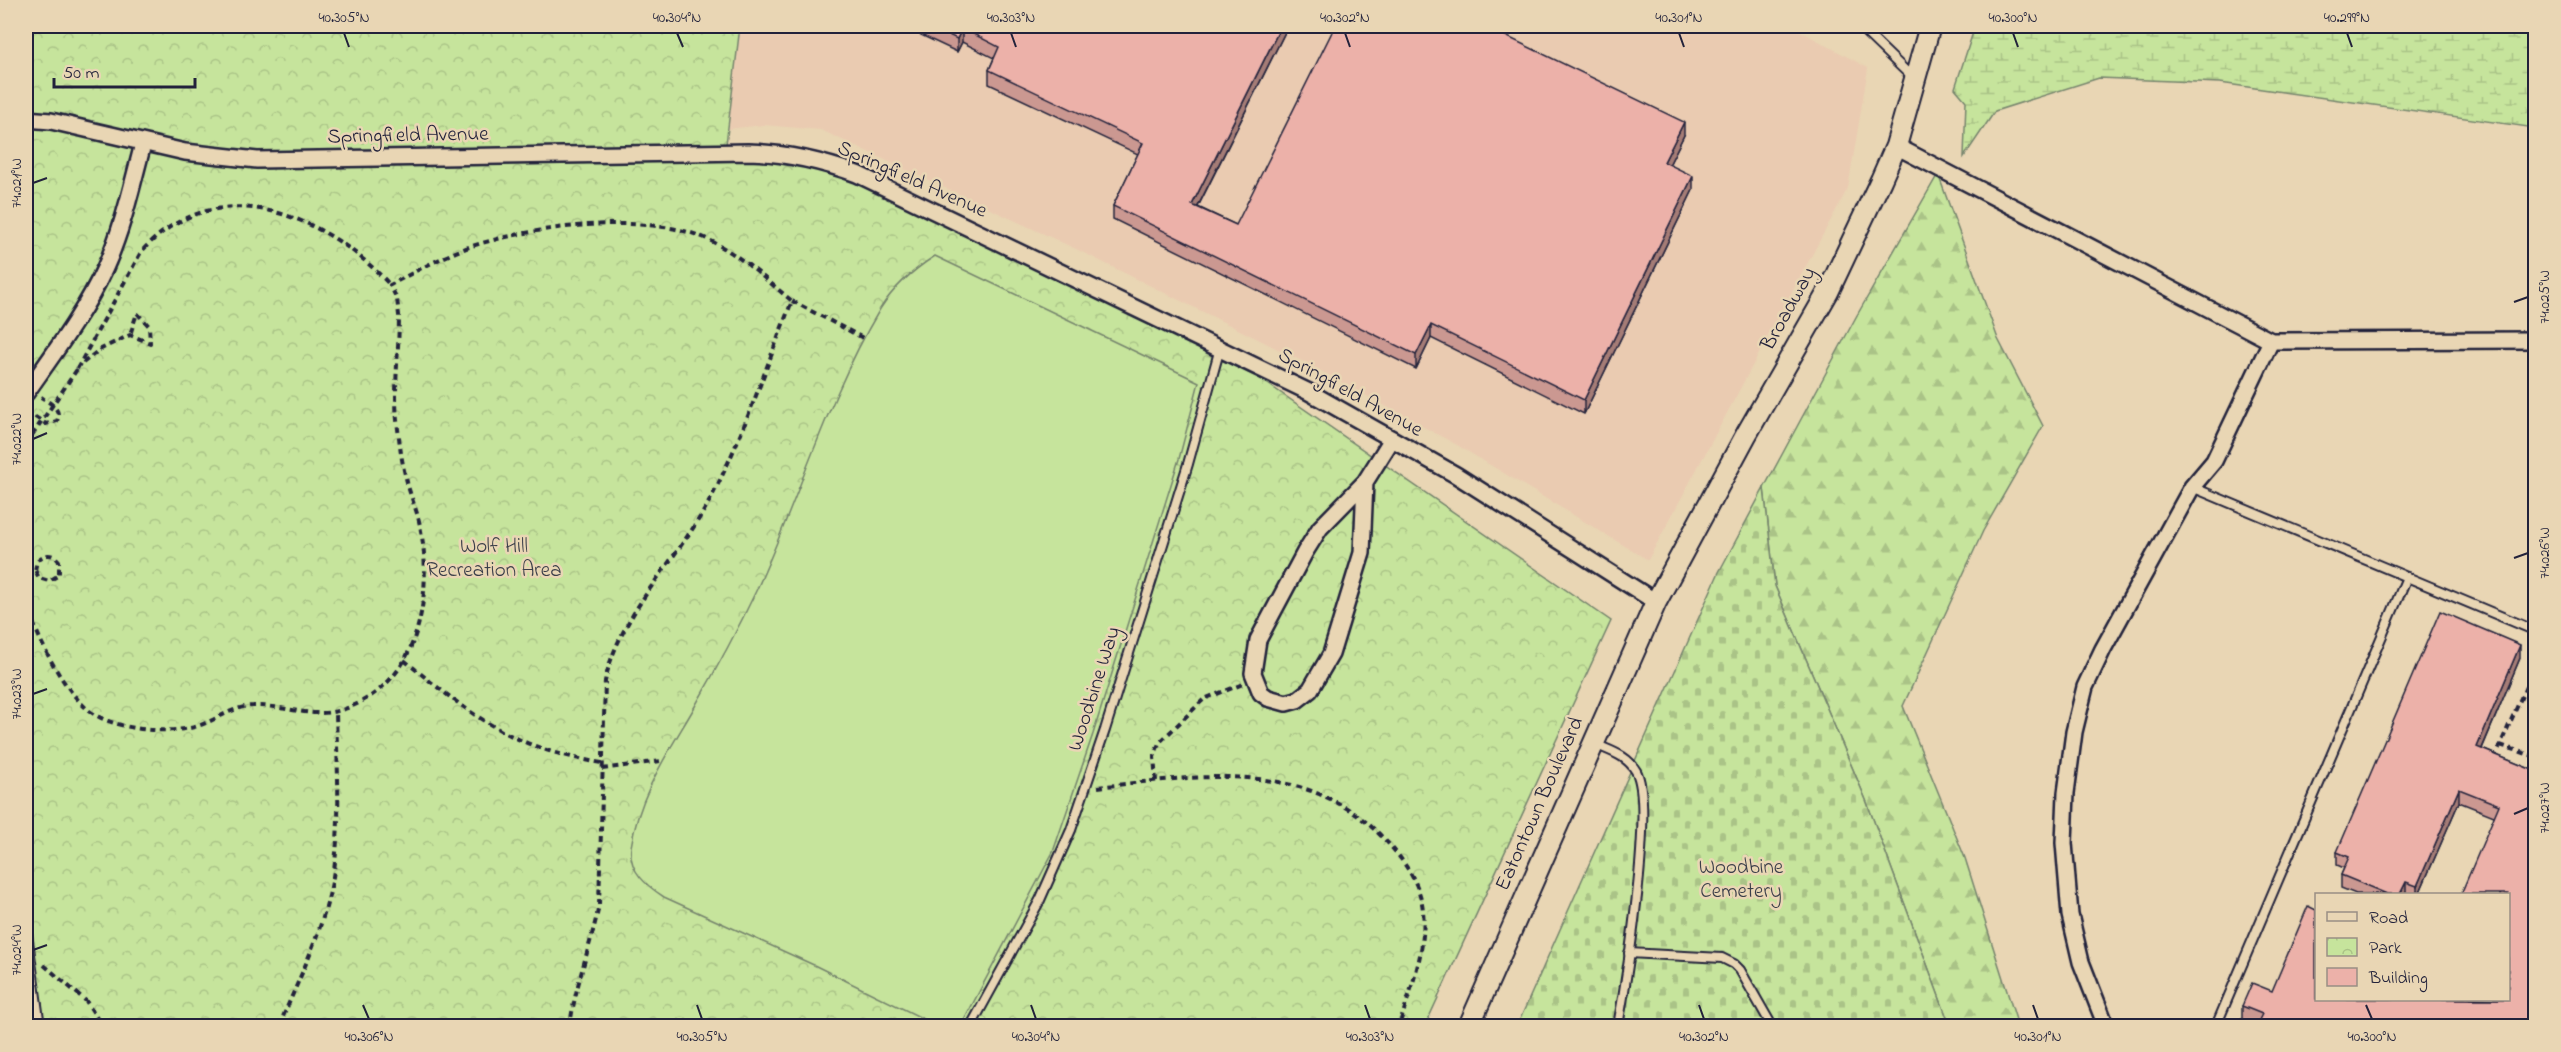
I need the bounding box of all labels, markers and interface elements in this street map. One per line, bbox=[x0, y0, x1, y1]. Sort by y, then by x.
text: 40.305°N bbox=[318, 7, 370, 29]
text: 40.304°N bbox=[653, 7, 701, 29]
text: 40.303°N bbox=[987, 7, 1035, 29]
text: 40.302°N bbox=[1320, 7, 1370, 29]
text: 40.301°N bbox=[1655, 7, 1703, 29]
text: 40.300°N bbox=[1988, 7, 2038, 29]
text: 40.299°N bbox=[2324, 7, 2370, 29]
scale bar bbox=[54, 51, 195, 89]
text: 50 m bbox=[63, 61, 100, 87]
street label: Springfield Avenue bbox=[327, 120, 490, 154]
street label: Springfield Avenue bbox=[831, 133, 992, 229]
text: 74.021°W bbox=[6, 158, 28, 208]
street label: Broadway bbox=[1753, 262, 1826, 358]
text: 74.025°W bbox=[2534, 270, 2556, 324]
street label: Springfield Avenue bbox=[1271, 341, 1428, 447]
text: 74.022°W bbox=[6, 413, 28, 465]
text: 74.026°W bbox=[2534, 527, 2556, 579]
park label: Wolf Hill Recreation Area bbox=[426, 532, 562, 586]
street label: Woodbine Way bbox=[1061, 623, 1131, 756]
text: 74.023°W bbox=[6, 668, 28, 720]
street label: Eatontown Boulevard bbox=[1488, 712, 1592, 896]
text: 74.027°W bbox=[2534, 782, 2556, 834]
park label: Woodbine Cemetery bbox=[1699, 853, 1784, 909]
legend bbox=[2315, 893, 2510, 1001]
text: Road bbox=[2369, 906, 2408, 932]
text: 74.024°W bbox=[6, 924, 28, 976]
text: Park bbox=[2369, 936, 2402, 962]
text: Building bbox=[2368, 966, 2428, 993]
text: 40.306°N bbox=[344, 1026, 394, 1048]
text: 40.305°N bbox=[676, 1026, 728, 1048]
text: 40.304°N bbox=[1012, 1026, 1060, 1048]
text: 40.303°N bbox=[1346, 1026, 1394, 1048]
text: 40.302°N bbox=[1679, 1026, 1729, 1048]
text: 40.301°N bbox=[2014, 1026, 2062, 1048]
text: 40.300°N bbox=[2347, 1026, 2397, 1048]

